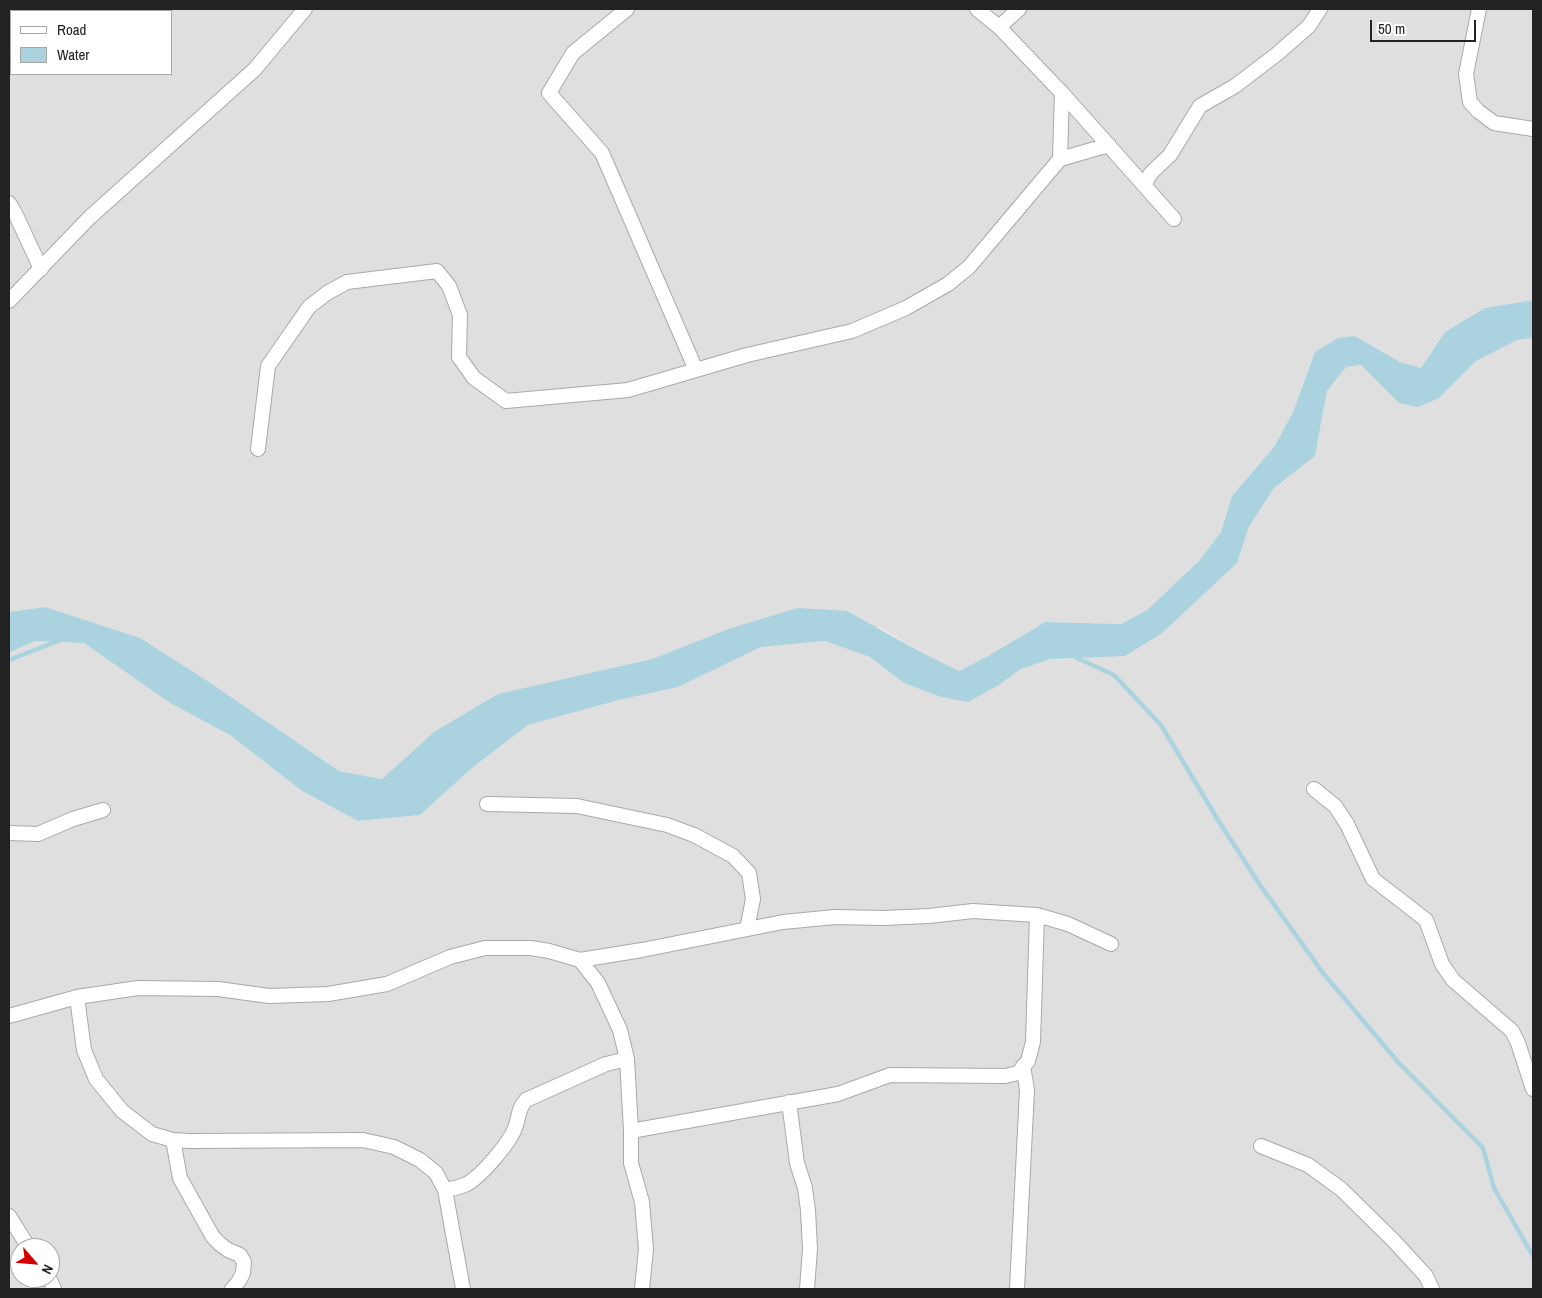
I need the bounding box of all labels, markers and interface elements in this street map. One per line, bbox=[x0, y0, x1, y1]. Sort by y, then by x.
legend bbox=[10, 10, 172, 75]
scale bar bbox=[1372, 10, 1478, 42]
text: 50 m bbox=[1378, 18, 1405, 39]
text: Road bbox=[57, 19, 86, 40]
text: Water bbox=[57, 44, 89, 65]
north arrow bbox=[10, 1238, 60, 1288]
text: N bbox=[38, 1262, 57, 1277]

